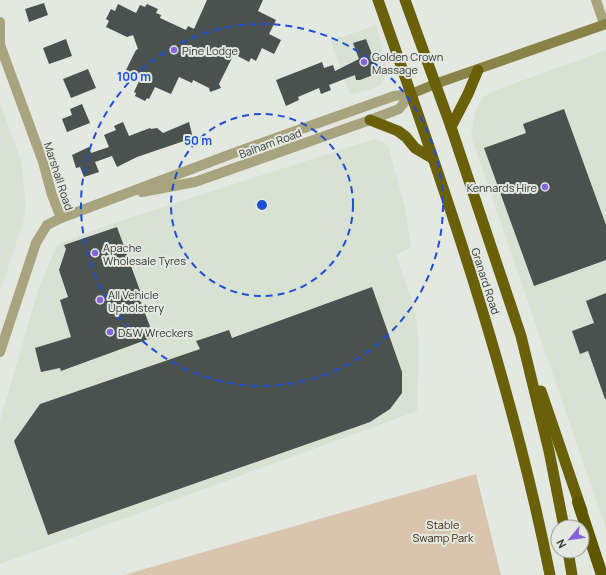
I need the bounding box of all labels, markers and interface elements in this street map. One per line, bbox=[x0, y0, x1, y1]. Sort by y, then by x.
place label: Pine Lodge bbox=[182, 43, 238, 58]
marker: Pine Lodge bbox=[169, 45, 179, 55]
place label: Golden Crown Massage bbox=[372, 49, 443, 77]
marker: Golden Crown Massage bbox=[359, 57, 369, 67]
text: 100 m bbox=[117, 68, 151, 85]
street label: Balham Road bbox=[237, 125, 303, 161]
text: 50 m bbox=[184, 132, 212, 149]
street label: Marshall Road bbox=[41, 140, 77, 212]
place label: Kennards Hire bbox=[467, 180, 538, 195]
marker: Kennards Hire bbox=[540, 182, 550, 192]
centre of rings bbox=[255, 198, 269, 212]
place label: Apache Wholesale Tyres bbox=[103, 240, 186, 268]
street label: Granard Road bbox=[468, 246, 504, 316]
marker: Apache Wholesale Tyres bbox=[90, 248, 100, 258]
place label: All Vehicle Upholstery bbox=[108, 287, 164, 315]
marker: All Vehicle Upholstery bbox=[95, 295, 105, 305]
place label: D&W Wreckers bbox=[118, 325, 193, 340]
marker: D&W Wreckers bbox=[105, 327, 115, 337]
park label: Stable Swamp Park bbox=[413, 517, 474, 545]
north arrow bbox=[550, 519, 590, 559]
text: N bbox=[552, 537, 569, 551]

